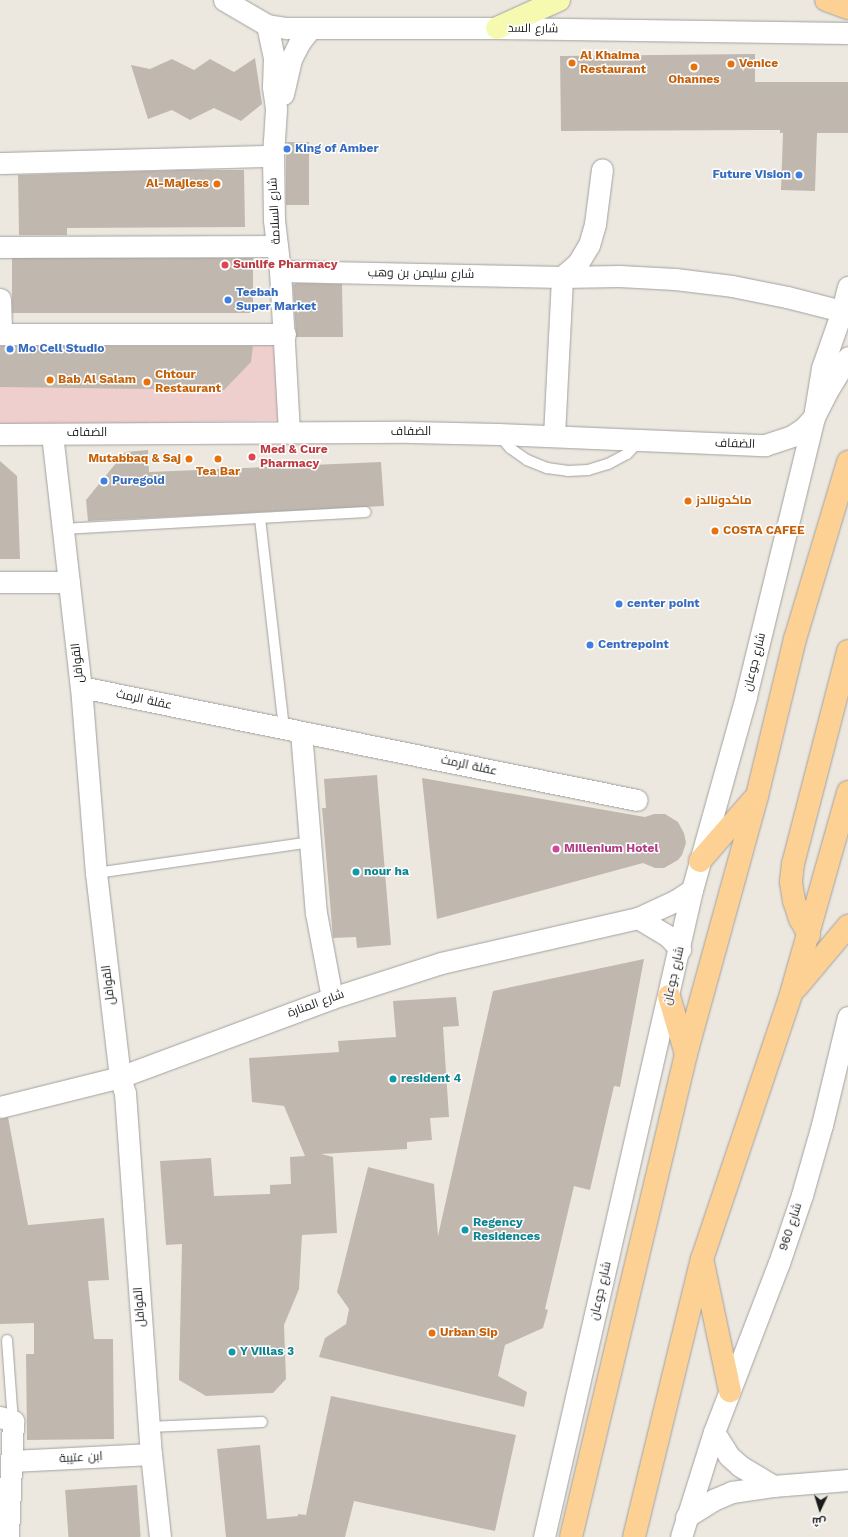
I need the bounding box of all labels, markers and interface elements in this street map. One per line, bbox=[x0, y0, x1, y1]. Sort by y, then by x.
street label: شارع السد bbox=[508, 21, 558, 37]
place label: Al Khaima Restaurant bbox=[580, 49, 646, 77]
place label: Venice bbox=[739, 57, 778, 71]
marker: Al Khaima Restaurant bbox=[567, 58, 577, 68]
marker: Venice bbox=[726, 59, 736, 69]
marker: Ohannes bbox=[689, 62, 699, 72]
place label: Ohannes bbox=[668, 73, 720, 87]
place label: King of Amber bbox=[295, 142, 379, 156]
marker: King of Amber bbox=[282, 144, 292, 154]
place label: Future Vision bbox=[712, 168, 791, 182]
marker: Future Vision bbox=[794, 170, 804, 180]
place label: Al-Majless bbox=[146, 177, 209, 191]
street label: شارع السلامة bbox=[266, 177, 284, 245]
marker: Al-Majless bbox=[212, 179, 222, 189]
place label: Sunlife Pharmacy bbox=[233, 258, 338, 272]
marker: Sunlife Pharmacy bbox=[220, 260, 230, 270]
street label: شارع سليمن بن وهب bbox=[368, 266, 474, 282]
place label: Teebah Super Market bbox=[236, 286, 316, 314]
marker: Teebah Super Market bbox=[223, 295, 233, 305]
place label: Mo Cell Studio bbox=[18, 342, 105, 356]
marker: Mo Cell Studio bbox=[5, 344, 15, 354]
place label: Chtour Restaurant bbox=[155, 368, 221, 396]
place label: Bab Al Salam bbox=[58, 373, 136, 387]
marker: Bab Al Salam bbox=[45, 375, 55, 385]
marker: Chtour Restaurant bbox=[142, 377, 152, 387]
street label: الضفاف bbox=[391, 425, 431, 439]
street label: الضفاف bbox=[67, 426, 107, 440]
street label: الضفاف bbox=[715, 436, 755, 452]
place label: Med & Cure Pharmacy bbox=[260, 443, 328, 471]
place label: Mutabbaq & Saj bbox=[88, 452, 181, 466]
marker: Med & Cure Pharmacy bbox=[247, 452, 257, 462]
marker: Mutabbaq & Saj bbox=[184, 454, 194, 464]
marker: Tea Bar bbox=[213, 454, 223, 464]
place label: Tea Bar bbox=[196, 465, 240, 479]
place label: Puregold bbox=[112, 474, 165, 488]
marker: Puregold bbox=[99, 476, 109, 486]
place label: ماكدونالدز bbox=[696, 494, 752, 508]
marker: ماكدونالدز bbox=[683, 496, 693, 506]
place label: COSTA CAFEE bbox=[723, 524, 805, 538]
marker: COSTA CAFEE bbox=[710, 526, 720, 536]
place label: center point bbox=[627, 597, 700, 611]
marker: center point bbox=[614, 599, 624, 609]
street label: شارع جوعان bbox=[741, 631, 769, 693]
place label: Centrepoint bbox=[598, 638, 669, 652]
marker: Centrepoint bbox=[585, 640, 595, 650]
street label: القوافل bbox=[69, 642, 87, 684]
street label: عقلة الرمث bbox=[115, 687, 173, 713]
street label: عقلة الرمث bbox=[440, 753, 498, 779]
place label: Millenium Hotel bbox=[564, 842, 658, 856]
marker: Millenium Hotel bbox=[551, 844, 561, 854]
place label: nour ha bbox=[364, 865, 409, 879]
marker: nour ha bbox=[351, 867, 361, 877]
street label: شارع جوعان bbox=[660, 945, 688, 1007]
street label: القوافل bbox=[99, 964, 119, 1006]
street label: شارع المنارة bbox=[286, 987, 346, 1021]
place label: resident 4 bbox=[401, 1072, 461, 1086]
marker: resident 4 bbox=[388, 1074, 398, 1084]
street label: شارع 960 bbox=[777, 1201, 805, 1253]
place label: Regency Residences bbox=[473, 1216, 540, 1244]
marker: Regency Residences bbox=[460, 1225, 470, 1235]
street label: شارع جوعان bbox=[587, 1260, 615, 1322]
street label: القوافل bbox=[131, 1287, 149, 1327]
place label: Urban Sip bbox=[440, 1326, 498, 1340]
marker: Urban Sip bbox=[427, 1328, 437, 1338]
place label: Y Villas 3 bbox=[240, 1345, 295, 1359]
marker: Y Villas 3 bbox=[227, 1347, 237, 1357]
street label: ابن عتيبة bbox=[59, 1450, 103, 1466]
north arrow bbox=[800, 1489, 840, 1529]
text: ش bbox=[812, 1514, 827, 1528]

